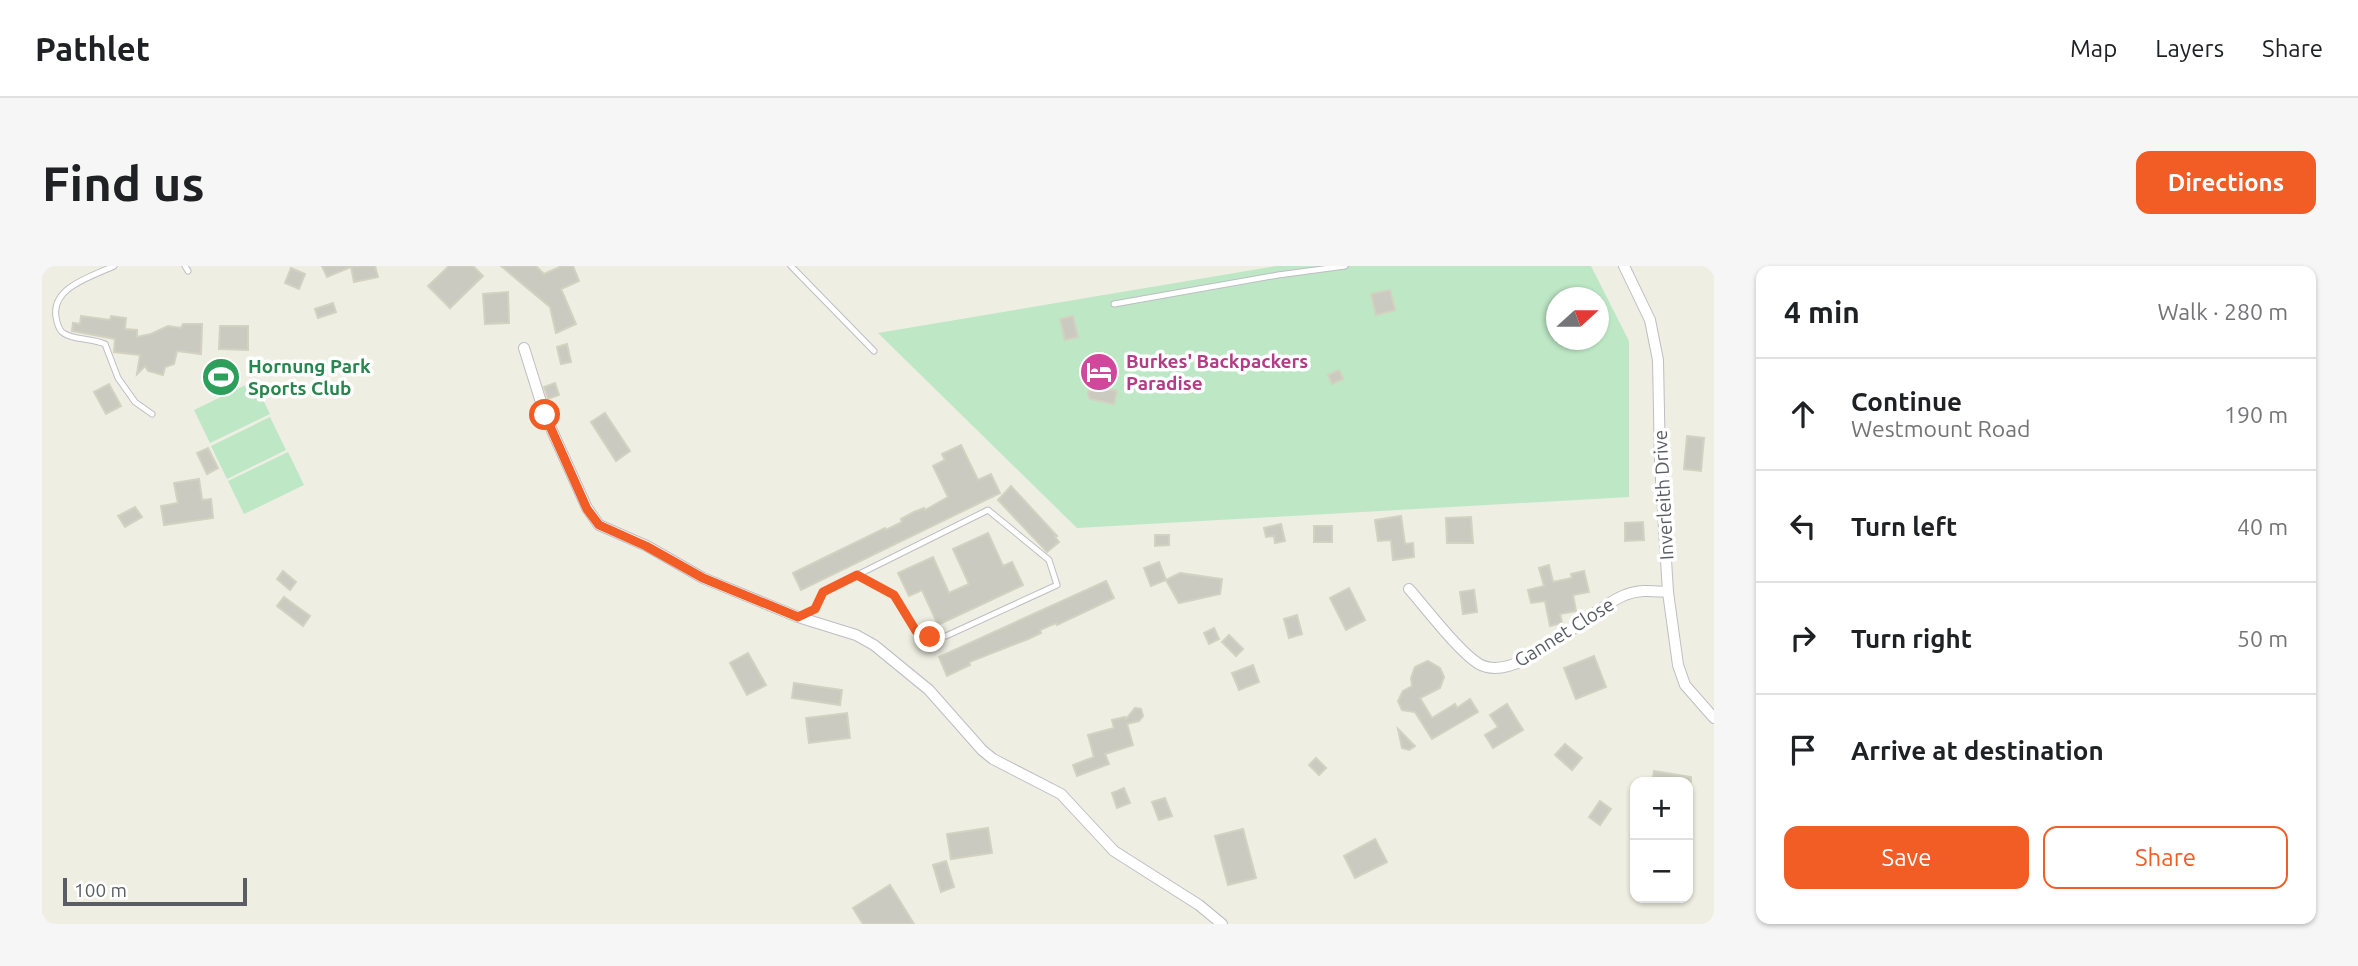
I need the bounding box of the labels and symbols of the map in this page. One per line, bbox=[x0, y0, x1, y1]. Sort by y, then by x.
north arrow bbox=[1546, 287, 1609, 350]
place label: Burkes' Backpackers Paradise bbox=[1126, 350, 1308, 394]
hotel icon: Burkes' Backpackers Paradise bbox=[1078, 351, 1120, 393]
place label: Hornung Park Sports Club bbox=[248, 355, 371, 399]
sports icon: Hornung Park Sports Club bbox=[200, 356, 242, 398]
route start bbox=[529, 399, 560, 430]
street label: Inverleith Drive bbox=[1649, 429, 1677, 561]
street label: Gannet Close bbox=[1510, 593, 1618, 671]
route end bbox=[914, 621, 945, 652]
scale bar bbox=[63, 875, 247, 907]

